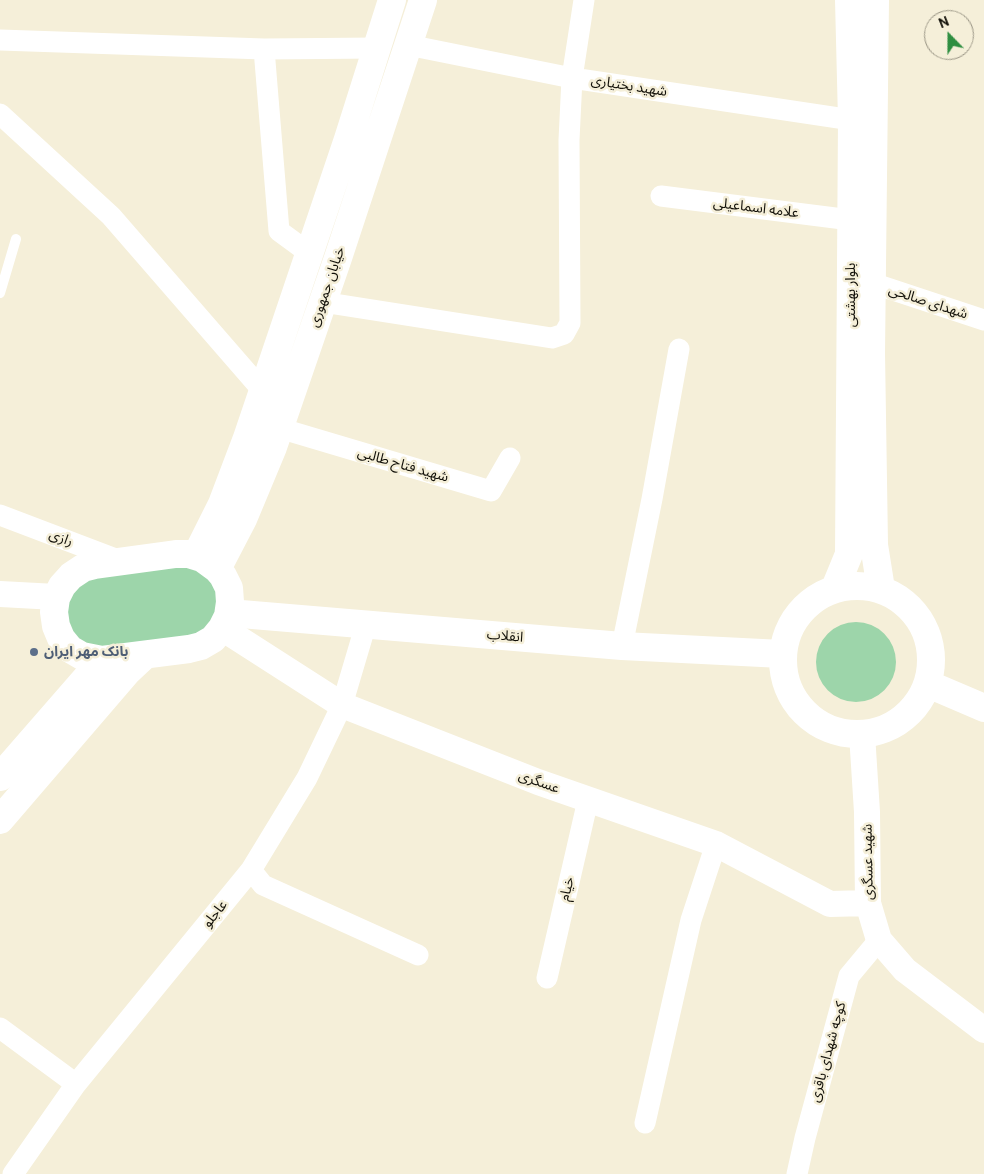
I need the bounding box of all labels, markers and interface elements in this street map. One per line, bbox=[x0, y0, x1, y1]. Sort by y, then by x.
north arrow bbox=[924, 10, 974, 60]
text: N bbox=[936, 12, 952, 32]
street label: شهید بختیاری bbox=[590, 72, 668, 100]
street label: علامه اسماعیلی bbox=[712, 194, 800, 222]
street label: خیابان جمهوری bbox=[305, 245, 349, 329]
street label: بلوار بهشتی bbox=[843, 263, 859, 327]
street label: شهدای صالحی bbox=[886, 281, 970, 323]
street label: شهید فتاح طالبی bbox=[356, 444, 450, 486]
street label: رازی bbox=[47, 526, 75, 550]
street label: انقلاب bbox=[486, 626, 524, 646]
place label: بانک مهر ایران bbox=[44, 644, 128, 660]
marker: بانک مهر ایران bbox=[28, 646, 40, 658]
street label: عسگری bbox=[516, 767, 562, 797]
street label: شهید عسگری bbox=[859, 824, 877, 900]
street label: خیام bbox=[556, 875, 578, 903]
street label: عاجلو bbox=[199, 897, 231, 931]
street label: کوچه شهدای باقری bbox=[806, 1000, 850, 1104]

